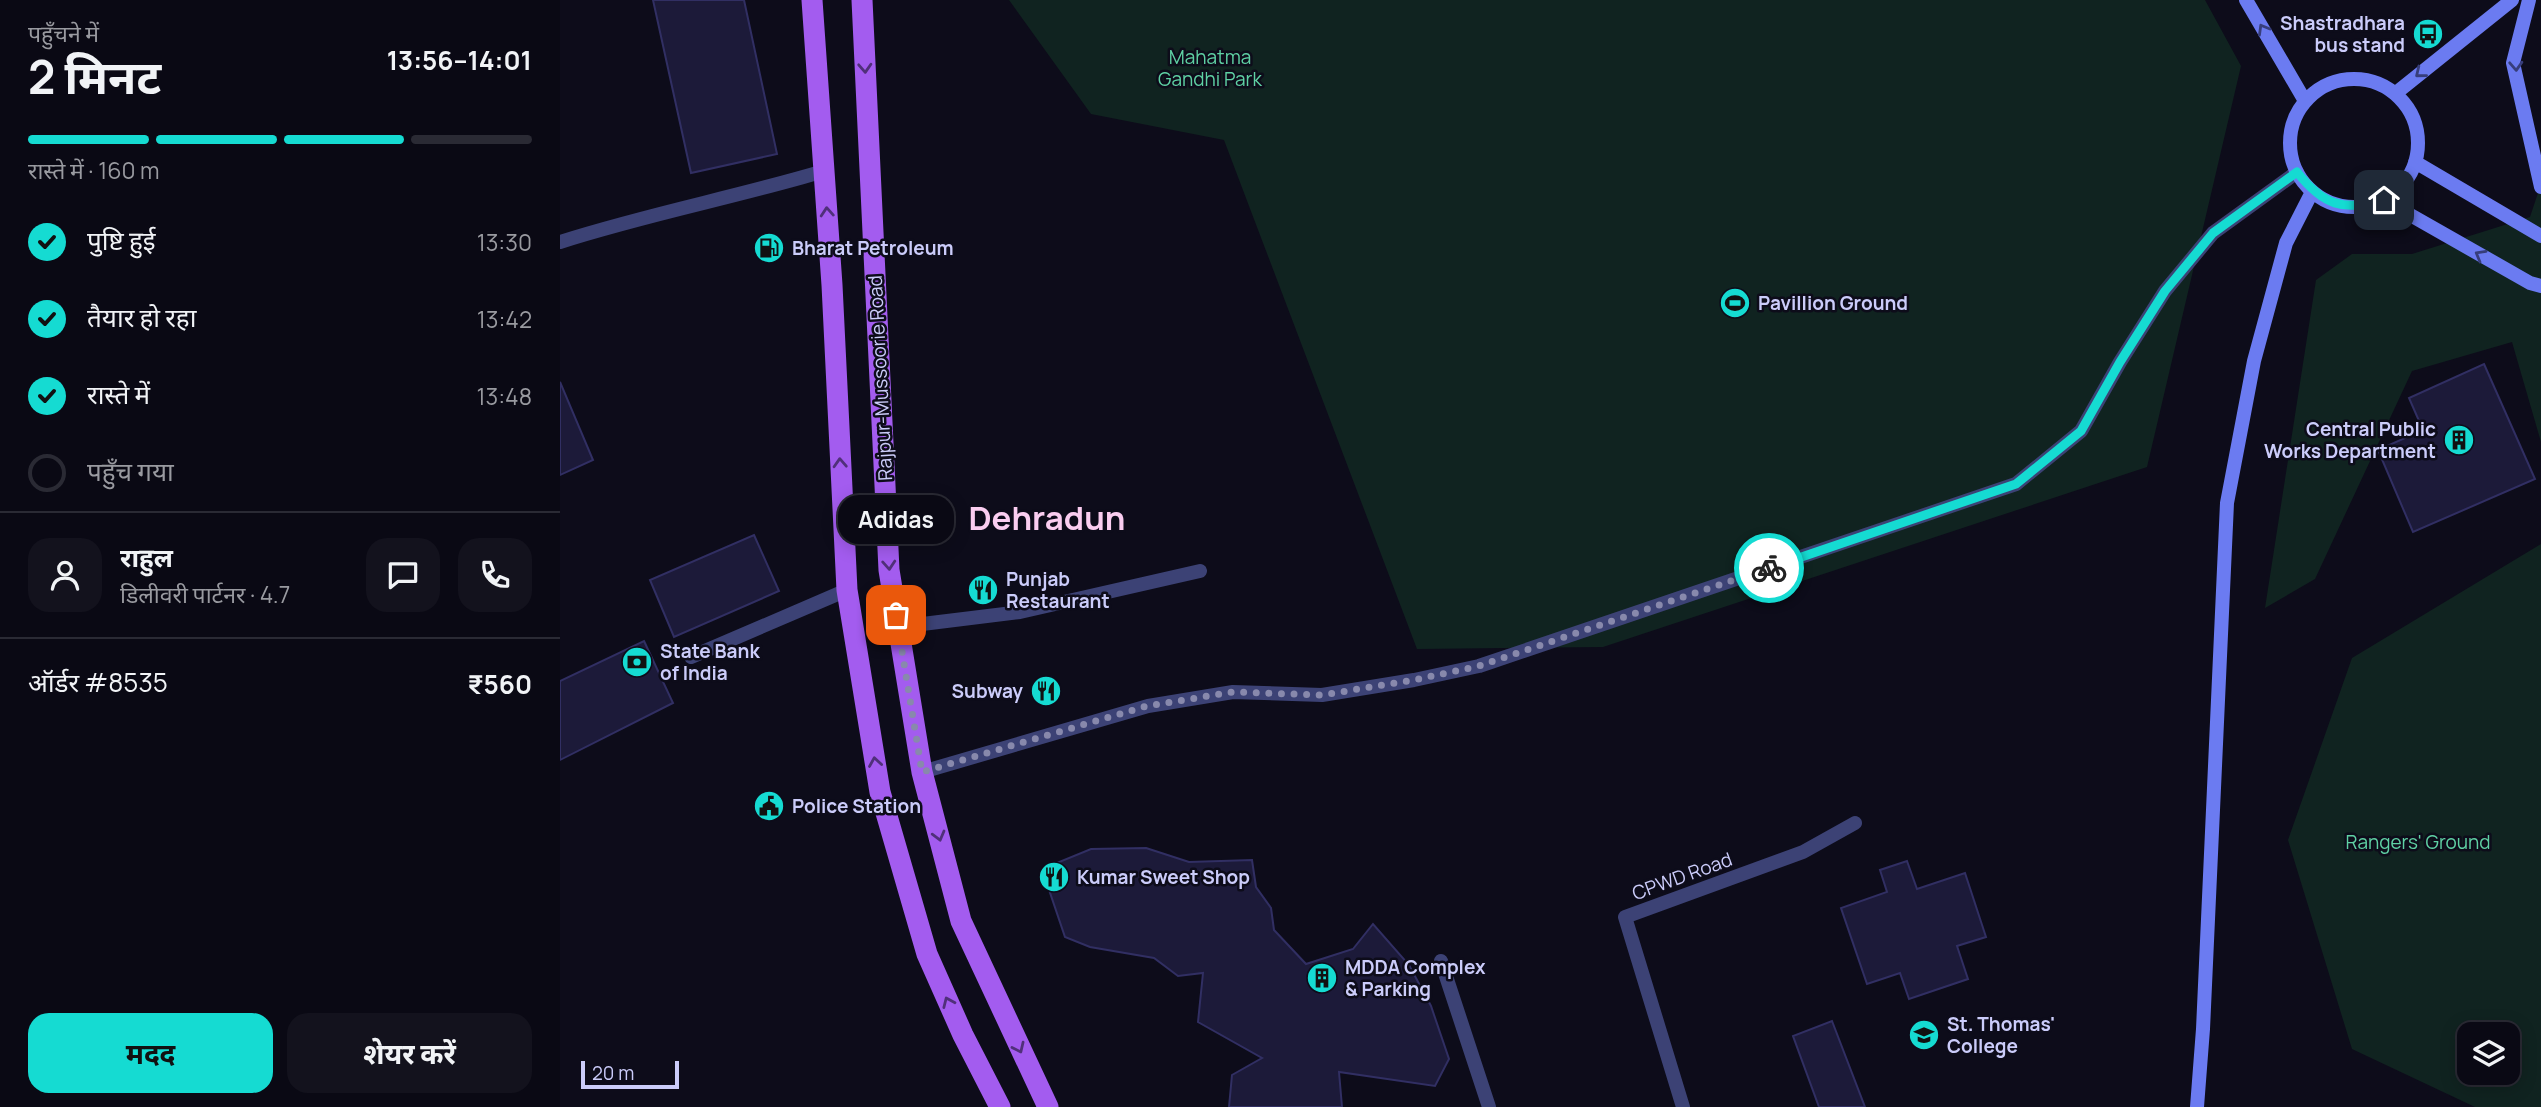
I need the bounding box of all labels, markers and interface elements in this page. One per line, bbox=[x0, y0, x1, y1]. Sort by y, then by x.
place label: Shastradhara bus stand bbox=[2280, 10, 2405, 58]
text: पहुँचने में bbox=[28, 17, 99, 49]
bus stop icon: Shastradhara bus stand bbox=[2411, 17, 2445, 51]
one-way arrow bbox=[2258, 24, 2271, 37]
text: 13:56–14:01 bbox=[387, 42, 532, 78]
park label: Mahatma Gandhi Park bbox=[1158, 44, 1262, 92]
text: 2 मिनट bbox=[28, 45, 161, 108]
one-way arrow bbox=[2508, 61, 2523, 72]
one-way arrow bbox=[858, 63, 873, 74]
one-way arrow bbox=[2416, 65, 2428, 78]
text: रास्ते में · 160 m bbox=[28, 154, 160, 186]
pin bbox=[2354, 170, 2414, 230]
icon: home bbox=[2365, 181, 2403, 219]
one-way arrow bbox=[820, 206, 835, 217]
text: पुष्टि हुई bbox=[87, 222, 155, 258]
icon: check bbox=[28, 223, 66, 261]
text: 13:30 bbox=[477, 226, 532, 258]
fuel station icon: Bharat Petroleum bbox=[752, 231, 786, 265]
place label: Bharat Petroleum bbox=[792, 235, 954, 261]
one-way arrow bbox=[2475, 250, 2488, 263]
street label: Rajpur-Mussoorie Road bbox=[862, 275, 898, 481]
sports icon: Pavillion Ground bbox=[1718, 286, 1752, 320]
place label: Pavillion Ground bbox=[1758, 290, 1908, 316]
text: तैयार हो रहा bbox=[87, 299, 196, 335]
icon: check bbox=[28, 300, 66, 338]
text: 13:42 bbox=[477, 303, 532, 335]
text: रास्ते में bbox=[87, 376, 150, 412]
icon: check bbox=[28, 377, 66, 415]
text: 13:48 bbox=[477, 380, 532, 412]
place label: Central Public Works Department bbox=[2264, 416, 2436, 464]
building icon: Central Public Works Department bbox=[2442, 423, 2476, 457]
text: पहुँच गया bbox=[87, 453, 174, 489]
one-way arrow bbox=[833, 457, 848, 468]
district label: Dehradun bbox=[968, 495, 1126, 540]
callout: Adidas bbox=[838, 496, 954, 545]
text: Adidas bbox=[858, 503, 934, 535]
courier bbox=[1734, 533, 1804, 603]
button: person bbox=[28, 538, 102, 612]
button: chat bbox=[366, 538, 440, 612]
button: phone bbox=[458, 538, 532, 612]
text: राहुल bbox=[120, 539, 173, 575]
icon: bike bbox=[1750, 549, 1788, 587]
one-way arrow bbox=[881, 559, 896, 570]
place label: Punjab Restaurant bbox=[1006, 566, 1110, 614]
restaurant icon: Punjab Restaurant bbox=[966, 573, 1000, 607]
text: डिलीवरी पार्टनर · 4.7 bbox=[120, 578, 290, 610]
pin bbox=[866, 585, 926, 645]
icon: bag bbox=[877, 596, 915, 634]
place label: State Bank of India bbox=[660, 638, 760, 686]
bank icon: State Bank of India bbox=[620, 645, 654, 679]
text: ऑर्डर #8535 bbox=[28, 664, 168, 700]
text: ₹560 bbox=[467, 666, 532, 702]
restaurant icon: Subway bbox=[1029, 674, 1063, 708]
place label: Subway bbox=[952, 678, 1023, 704]
one-way arrow bbox=[868, 756, 883, 768]
public building icon: Police Station bbox=[752, 789, 786, 823]
place label: Police Station bbox=[792, 793, 921, 819]
park label: Rangers' Ground bbox=[2345, 829, 2491, 855]
one-way arrow bbox=[930, 830, 945, 842]
street label: CPWD Road bbox=[1628, 846, 1736, 906]
restaurant icon: Kumar Sweet Shop bbox=[1037, 860, 1071, 894]
place label: Kumar Sweet Shop bbox=[1077, 864, 1250, 890]
place label: MDDA Complex & Parking bbox=[1345, 954, 1486, 1002]
building icon: MDDA Complex & Parking bbox=[1305, 961, 1339, 995]
one-way arrow bbox=[942, 997, 956, 1009]
place label: St. Thomas' College bbox=[1947, 1011, 2055, 1059]
button: मदद bbox=[28, 1013, 273, 1093]
button: शेयर करें bbox=[287, 1013, 532, 1093]
school or university icon: St. Thomas' College bbox=[1907, 1018, 1941, 1052]
map controls bbox=[2457, 1022, 2520, 1085]
button: layers bbox=[2457, 1022, 2520, 1085]
one-way arrow bbox=[1011, 1041, 1025, 1053]
scale bar bbox=[581, 1058, 679, 1090]
text: 20 m bbox=[592, 1060, 634, 1086]

